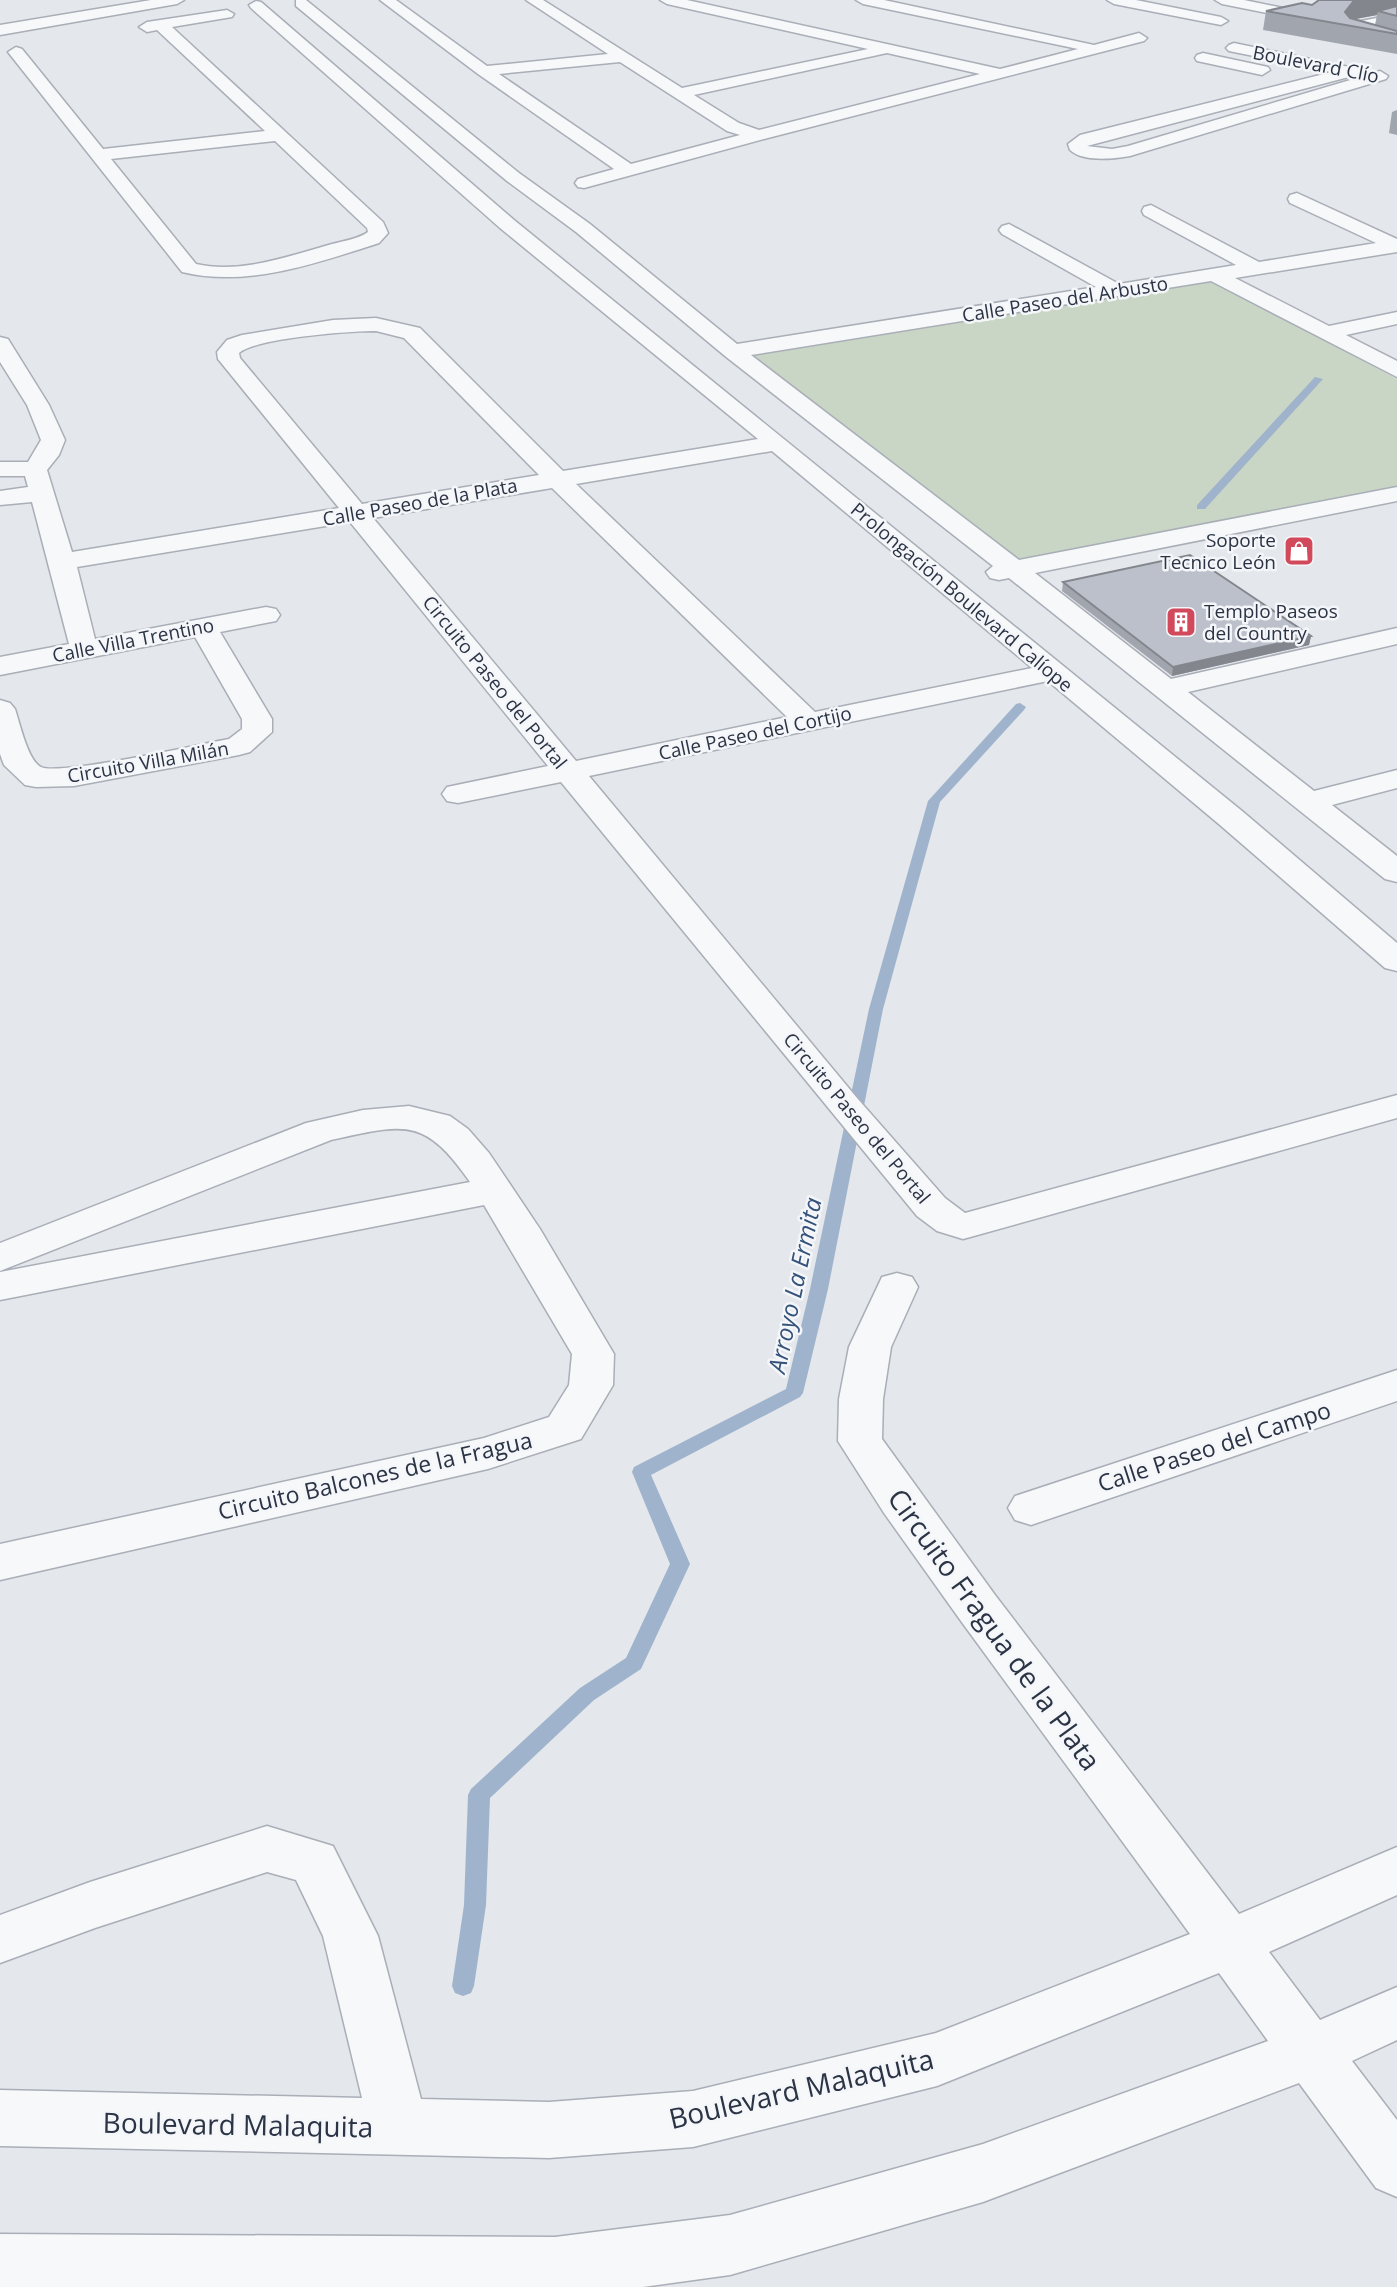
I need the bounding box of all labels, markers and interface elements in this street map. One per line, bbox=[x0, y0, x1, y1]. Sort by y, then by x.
street label: Boulevard Clío bbox=[1251, 39, 1381, 89]
street label: Calle Paseo del Arbusto bbox=[960, 270, 1170, 328]
street label: Calle Paseo de la Plata bbox=[321, 472, 519, 532]
street label: Prolongación Boulevard Calíope bbox=[846, 496, 1078, 698]
place label: Soporte Tecnico León bbox=[1160, 527, 1276, 575]
shop icon: Soporte Tecnico León bbox=[1282, 534, 1316, 568]
street label: Circuito Paseo del Portal bbox=[417, 590, 573, 774]
place label: Templo Paseos del Country bbox=[1204, 598, 1338, 646]
building icon: Templo Paseos del Country bbox=[1164, 605, 1198, 639]
street label: Calle Villa Trentino bbox=[50, 612, 216, 668]
street label: Calle Paseo del Cortijo bbox=[656, 700, 854, 766]
street label: Circuito Villa Milán bbox=[65, 735, 231, 789]
street label: Circuito Paseo del Portal bbox=[778, 1027, 936, 1209]
water label: Arroyo La Ermita bbox=[759, 1194, 829, 1378]
street label: Calle Paseo del Campo bbox=[1093, 1393, 1335, 1499]
street label: Circuito Balcones de la Fragua bbox=[215, 1423, 535, 1527]
street label: Circuito Fragua de la Plata bbox=[880, 1480, 1110, 1778]
street label: Boulevard Malaquita bbox=[665, 2039, 937, 2137]
street label: Boulevard Malaquita bbox=[102, 2103, 374, 2145]

